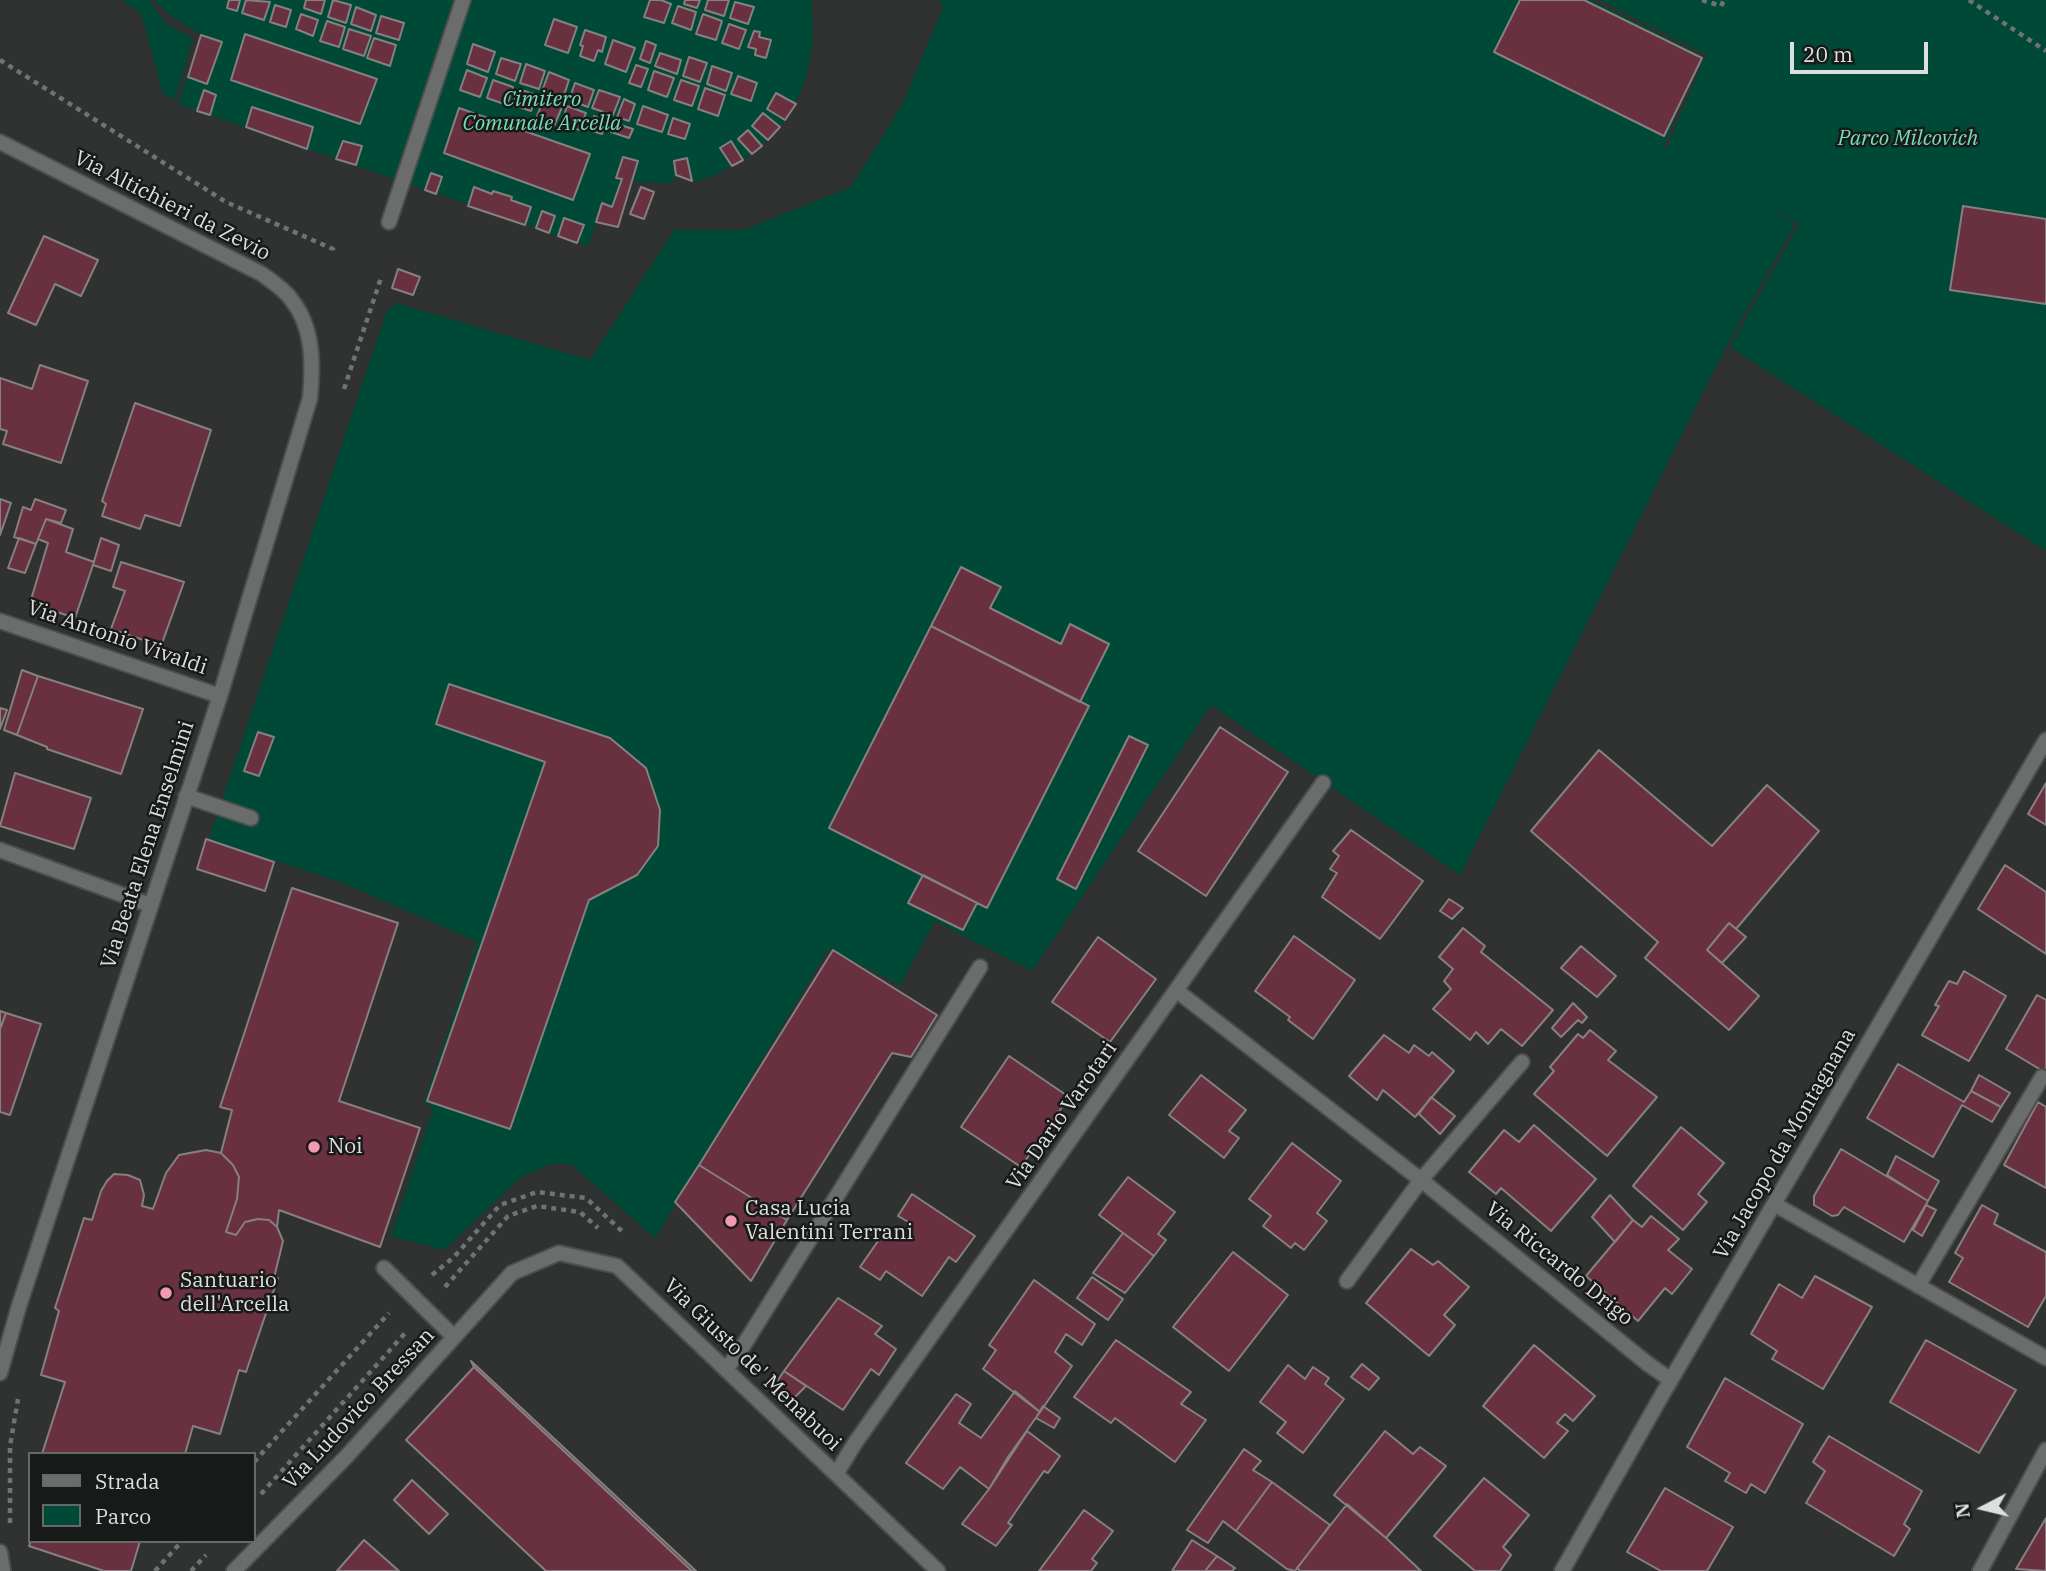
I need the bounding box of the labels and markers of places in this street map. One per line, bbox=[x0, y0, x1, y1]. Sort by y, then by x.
place label: Noi bbox=[328, 1134, 363, 1160]
marker: Noi bbox=[306, 1139, 322, 1155]
place label: Casa Lucia Valentini Terrani bbox=[745, 1196, 913, 1246]
marker: Casa Lucia Valentini Terrani bbox=[723, 1213, 739, 1229]
place label: Santuario dell'Arcella bbox=[180, 1268, 289, 1318]
marker: Santuario dell'Arcella bbox=[158, 1285, 174, 1301]

